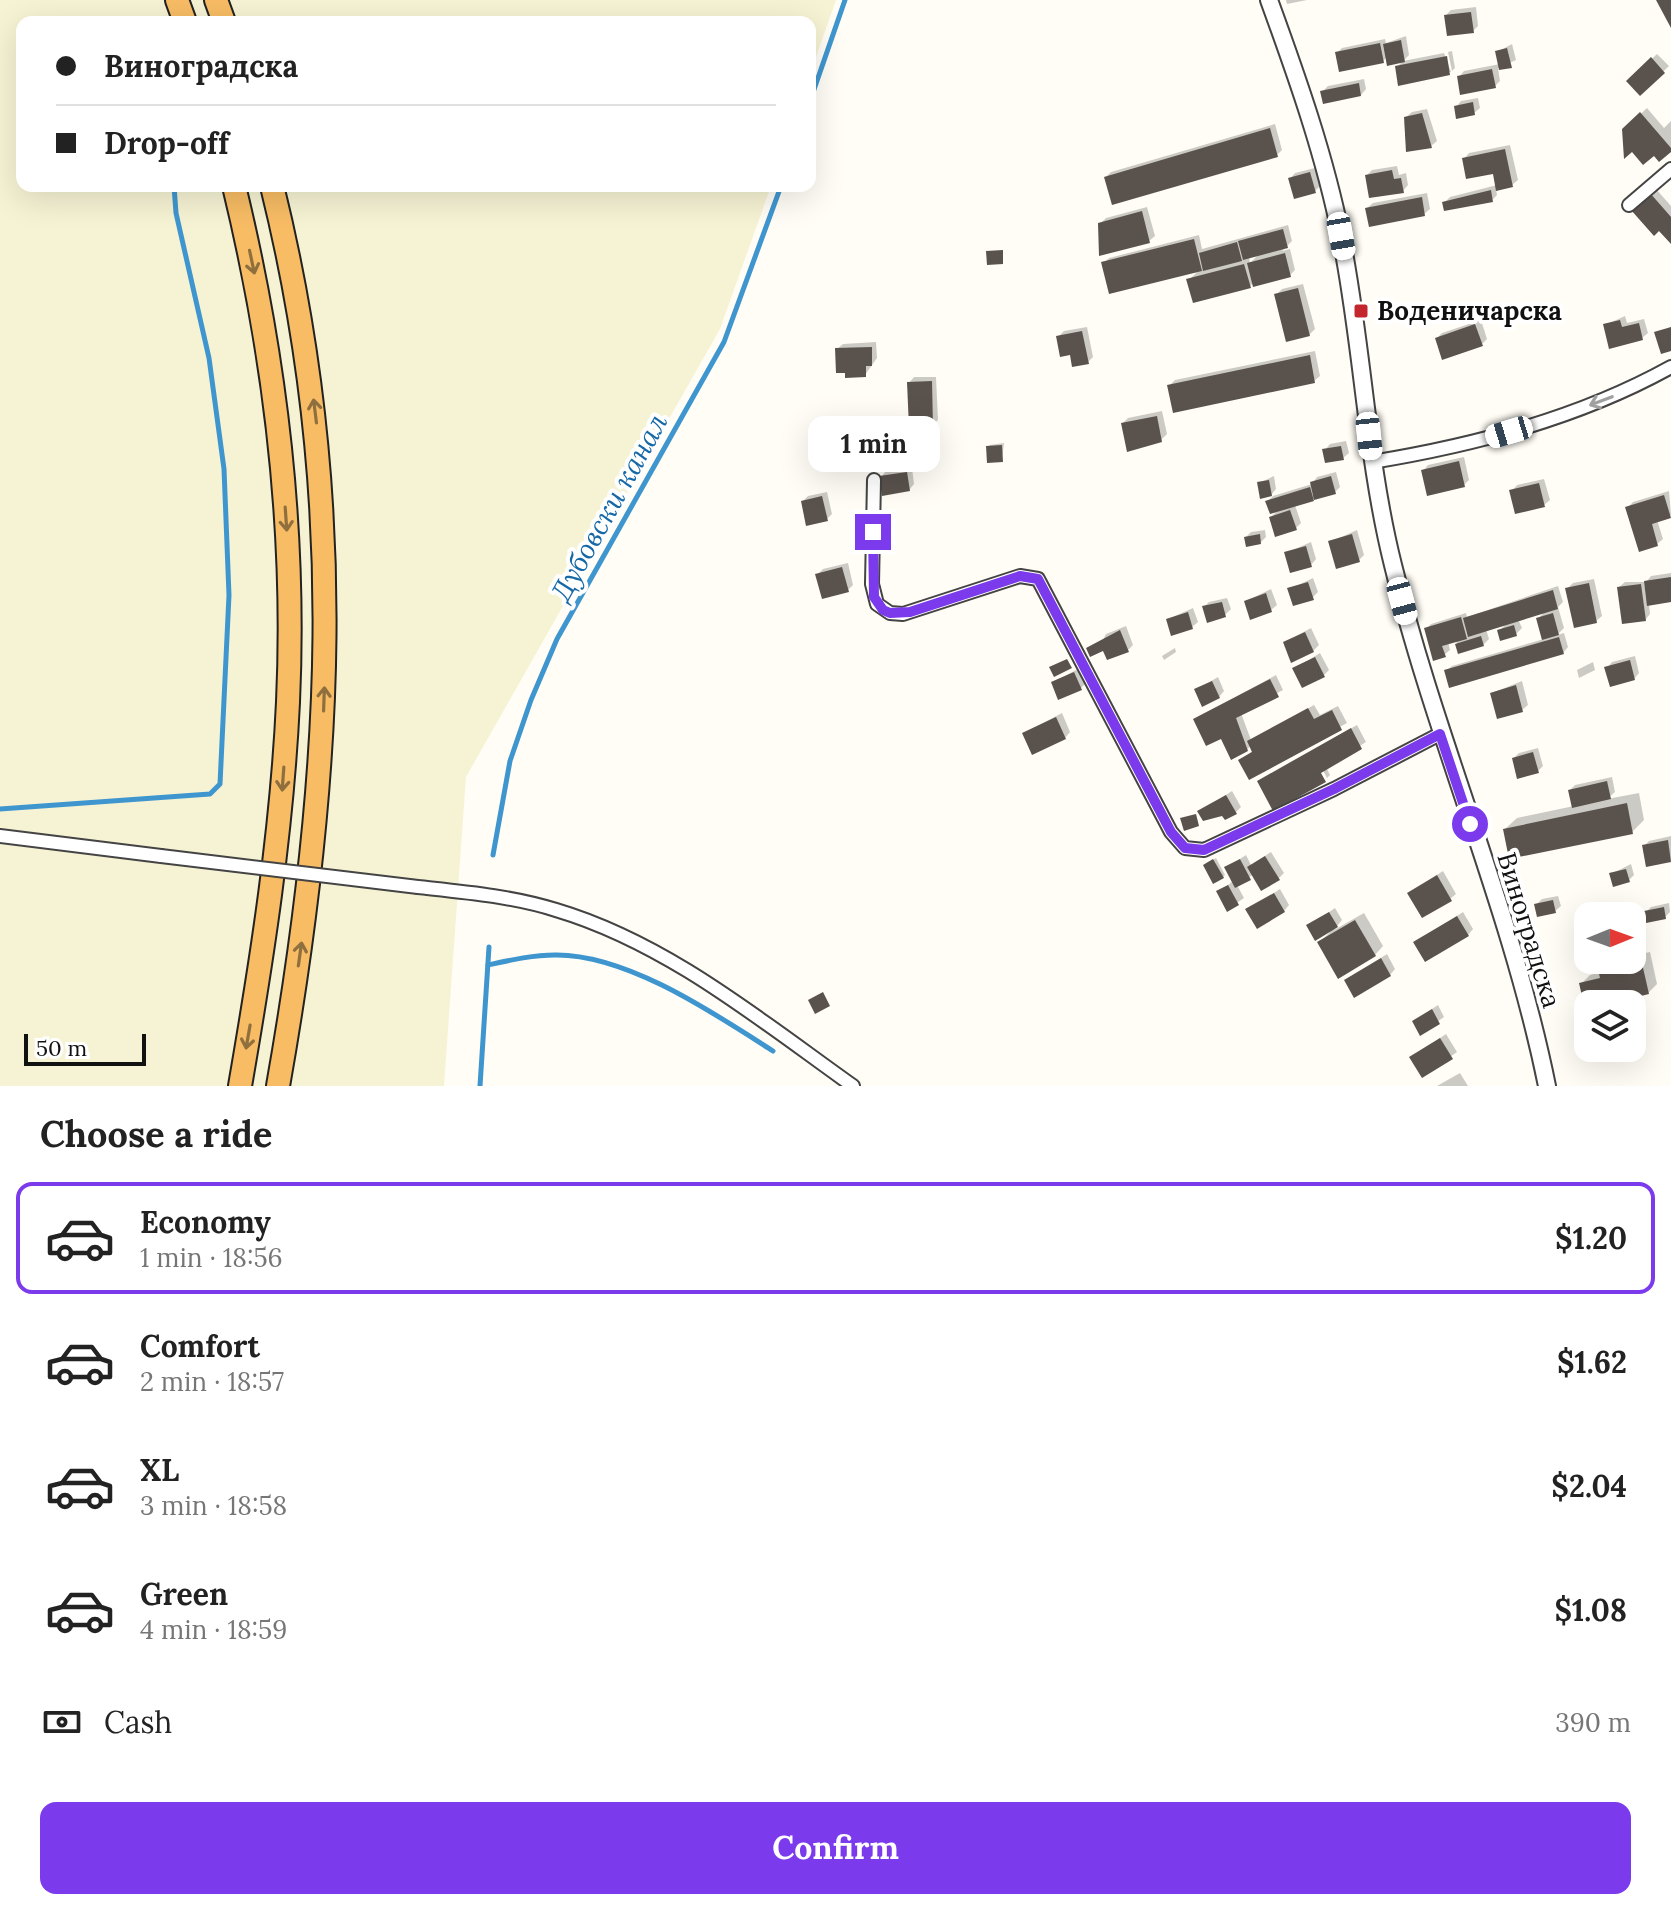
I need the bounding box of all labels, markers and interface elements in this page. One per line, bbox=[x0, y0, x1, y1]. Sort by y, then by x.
text: Виноградска bbox=[104, 47, 298, 85]
text: Drop-off bbox=[104, 124, 229, 162]
car bbox=[1325, 210, 1357, 262]
one-way arrow bbox=[245, 249, 260, 274]
place label: Воденичарска bbox=[1377, 294, 1562, 327]
marker: Воденичарска bbox=[1352, 302, 1370, 320]
one-way arrow bbox=[1589, 395, 1614, 409]
one-way arrow bbox=[307, 398, 322, 425]
water label: Дубовски канал bbox=[542, 407, 675, 608]
car bbox=[1355, 411, 1383, 461]
car bbox=[1483, 414, 1535, 450]
callout: 1 min bbox=[807, 416, 939, 472]
text: 1 min bbox=[841, 427, 907, 460]
one-way arrow bbox=[279, 505, 294, 532]
route end bbox=[855, 514, 891, 550]
car bbox=[1384, 575, 1420, 627]
one-way arrow bbox=[317, 686, 332, 713]
one-way arrow bbox=[275, 765, 290, 792]
route start bbox=[1452, 806, 1488, 842]
street label: Виноградска bbox=[1490, 848, 1569, 1012]
north arrow bbox=[1574, 902, 1646, 974]
map controls bbox=[1574, 902, 1646, 1062]
one-way arrow bbox=[293, 942, 308, 967]
button: layers bbox=[1574, 990, 1646, 1062]
one-way arrow bbox=[240, 1024, 255, 1049]
scale bar bbox=[24, 1030, 146, 1066]
text: 50 m bbox=[36, 1034, 87, 1062]
text: Choose a ride bbox=[40, 1111, 272, 1157]
icon: car bbox=[44, 1202, 116, 1274]
text: Economy bbox=[140, 1203, 271, 1241]
text: $1.20 bbox=[1555, 1219, 1627, 1257]
text: 1 min · 18:56 bbox=[140, 1241, 283, 1274]
icon: car bbox=[44, 1326, 116, 1398]
text: Comfort bbox=[140, 1327, 260, 1365]
text: $1.62 bbox=[1557, 1343, 1627, 1381]
text: 2 min · 18:57 bbox=[140, 1365, 284, 1398]
icon: car bbox=[44, 1450, 116, 1522]
text: XL bbox=[140, 1451, 179, 1489]
text: $2.04 bbox=[1551, 1467, 1627, 1505]
text: 3 min · 18:58 bbox=[140, 1489, 287, 1522]
icon: car bbox=[44, 1574, 116, 1646]
text: Green bbox=[140, 1575, 228, 1613]
text: $1.08 bbox=[1554, 1591, 1627, 1629]
text: 4 min · 18:59 bbox=[140, 1613, 287, 1646]
icon: cash bbox=[40, 1700, 84, 1744]
text: Cash bbox=[104, 1703, 172, 1741]
text: 390 m bbox=[1555, 1706, 1631, 1739]
button: Confirm bbox=[40, 1802, 1631, 1894]

